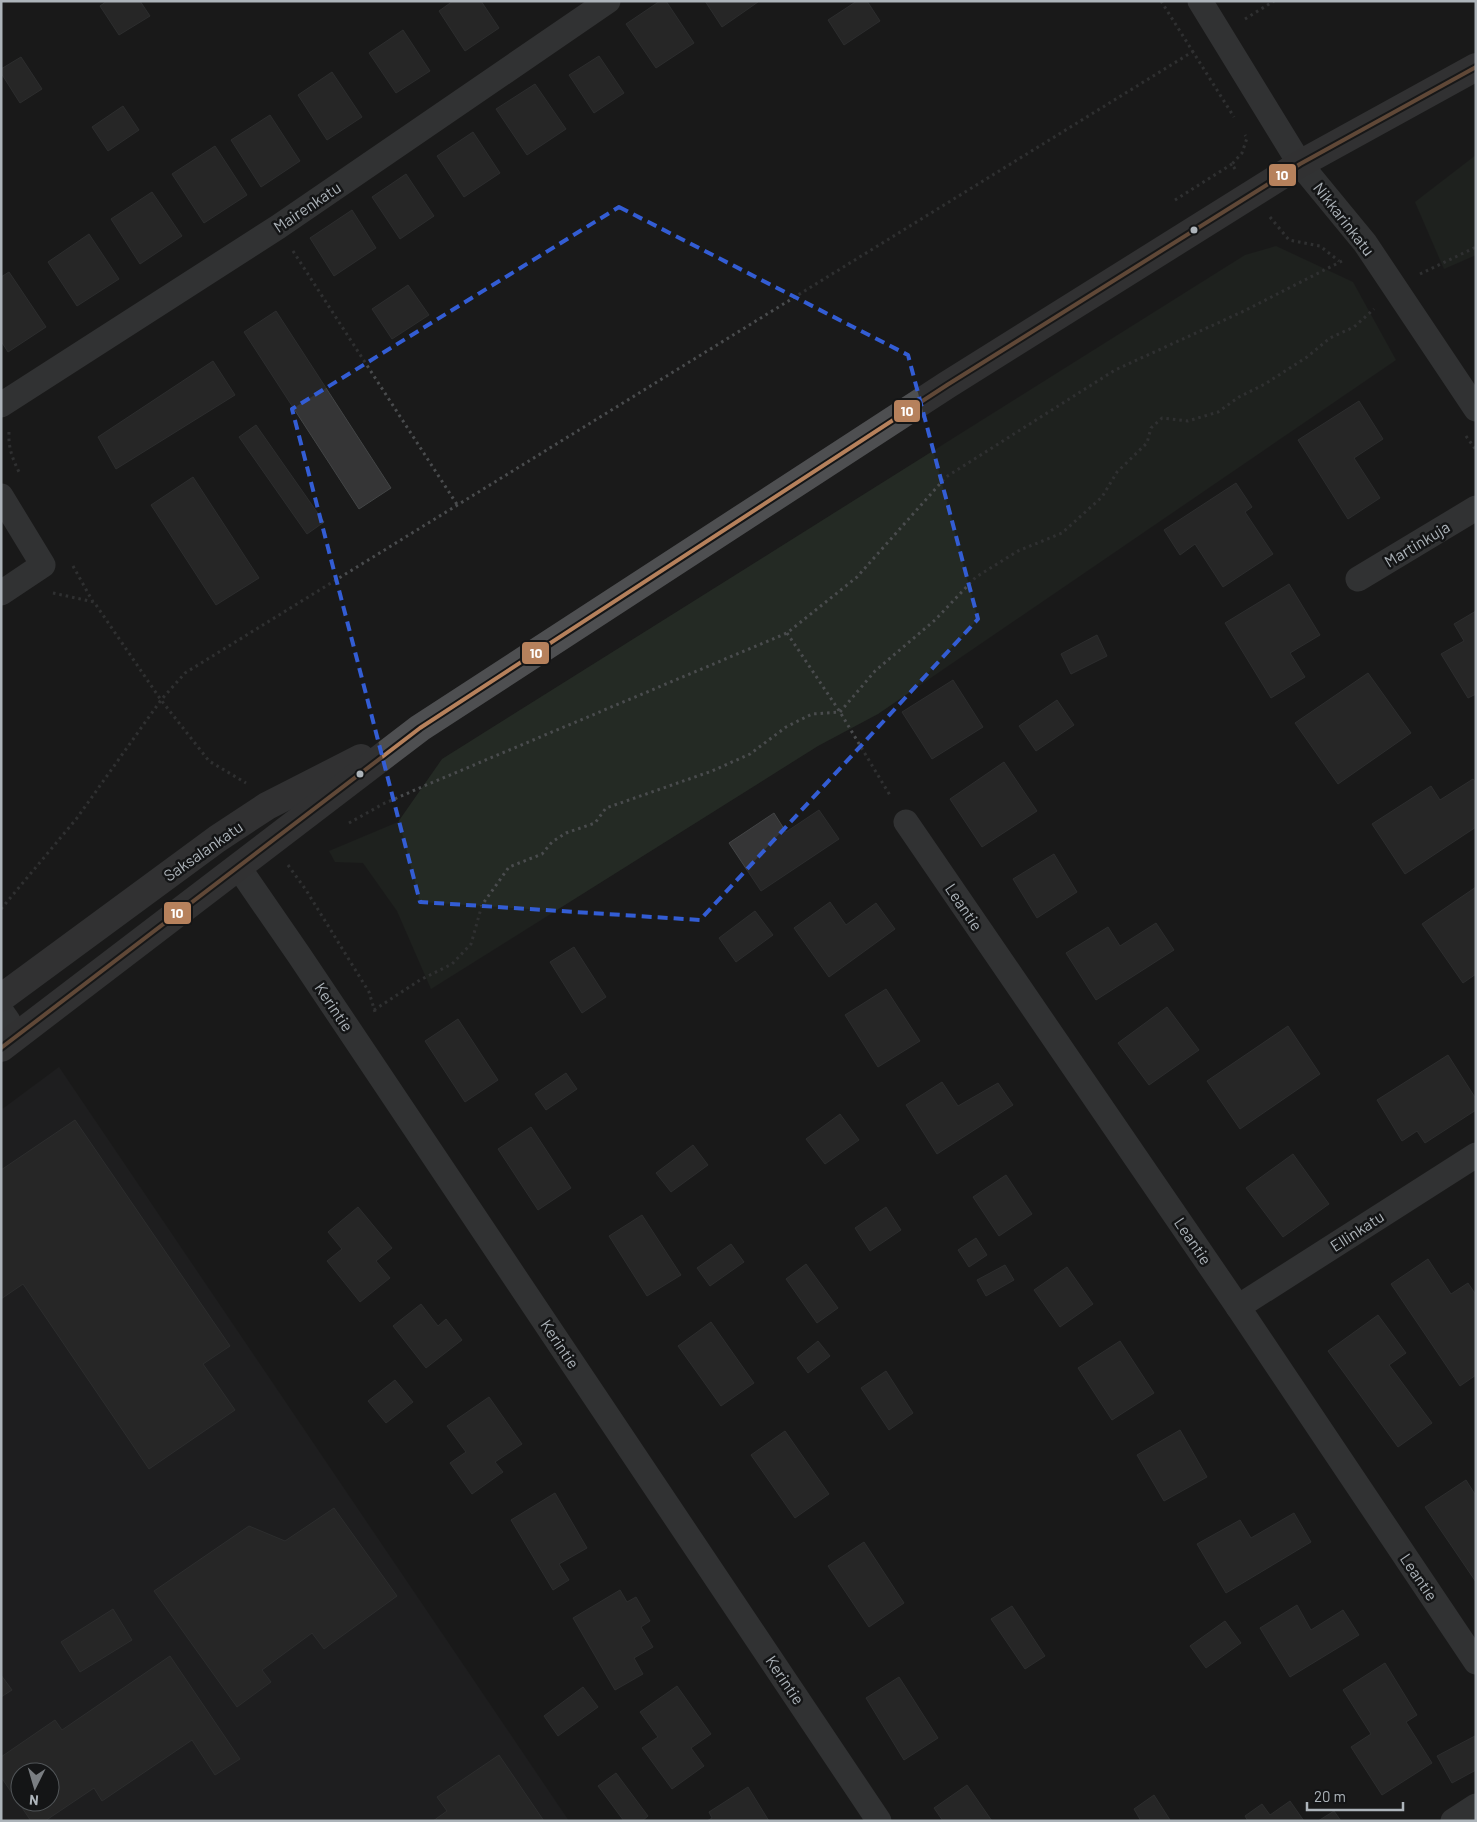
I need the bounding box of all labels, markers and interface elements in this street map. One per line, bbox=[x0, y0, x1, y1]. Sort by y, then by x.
line badge: 10 bbox=[1268, 163, 1297, 187]
text: 10 bbox=[1276, 166, 1288, 183]
street label: Mairenkatu bbox=[270, 177, 344, 236]
street label: Nikkarinkatu bbox=[1310, 178, 1379, 259]
unlabelled marker bbox=[1189, 225, 1199, 235]
line badge: 10 bbox=[893, 399, 921, 423]
text: 10 bbox=[901, 402, 913, 419]
street label: Martinkuja bbox=[1381, 517, 1453, 570]
line badge: 10 bbox=[521, 641, 550, 665]
text: 10 bbox=[530, 644, 542, 661]
unlabelled marker bbox=[355, 769, 365, 779]
street label: Saksalankatu bbox=[160, 816, 246, 885]
street label: Leantie bbox=[942, 880, 987, 934]
line badge: 10 bbox=[163, 901, 192, 925]
text: 10 bbox=[171, 904, 183, 921]
street label: Kerintie bbox=[311, 979, 358, 1035]
street label: Ellinkatu bbox=[1326, 1206, 1387, 1255]
street label: Leantie bbox=[1171, 1214, 1216, 1268]
street label: Kerintie bbox=[537, 1316, 584, 1372]
street label: Leantie bbox=[1397, 1550, 1442, 1604]
street label: Kerintie bbox=[762, 1652, 809, 1708]
north arrow bbox=[10, 1762, 60, 1812]
scale bar bbox=[1307, 1780, 1403, 1812]
text: 20 m bbox=[1314, 1787, 1346, 1805]
text: N bbox=[28, 1792, 39, 1809]

